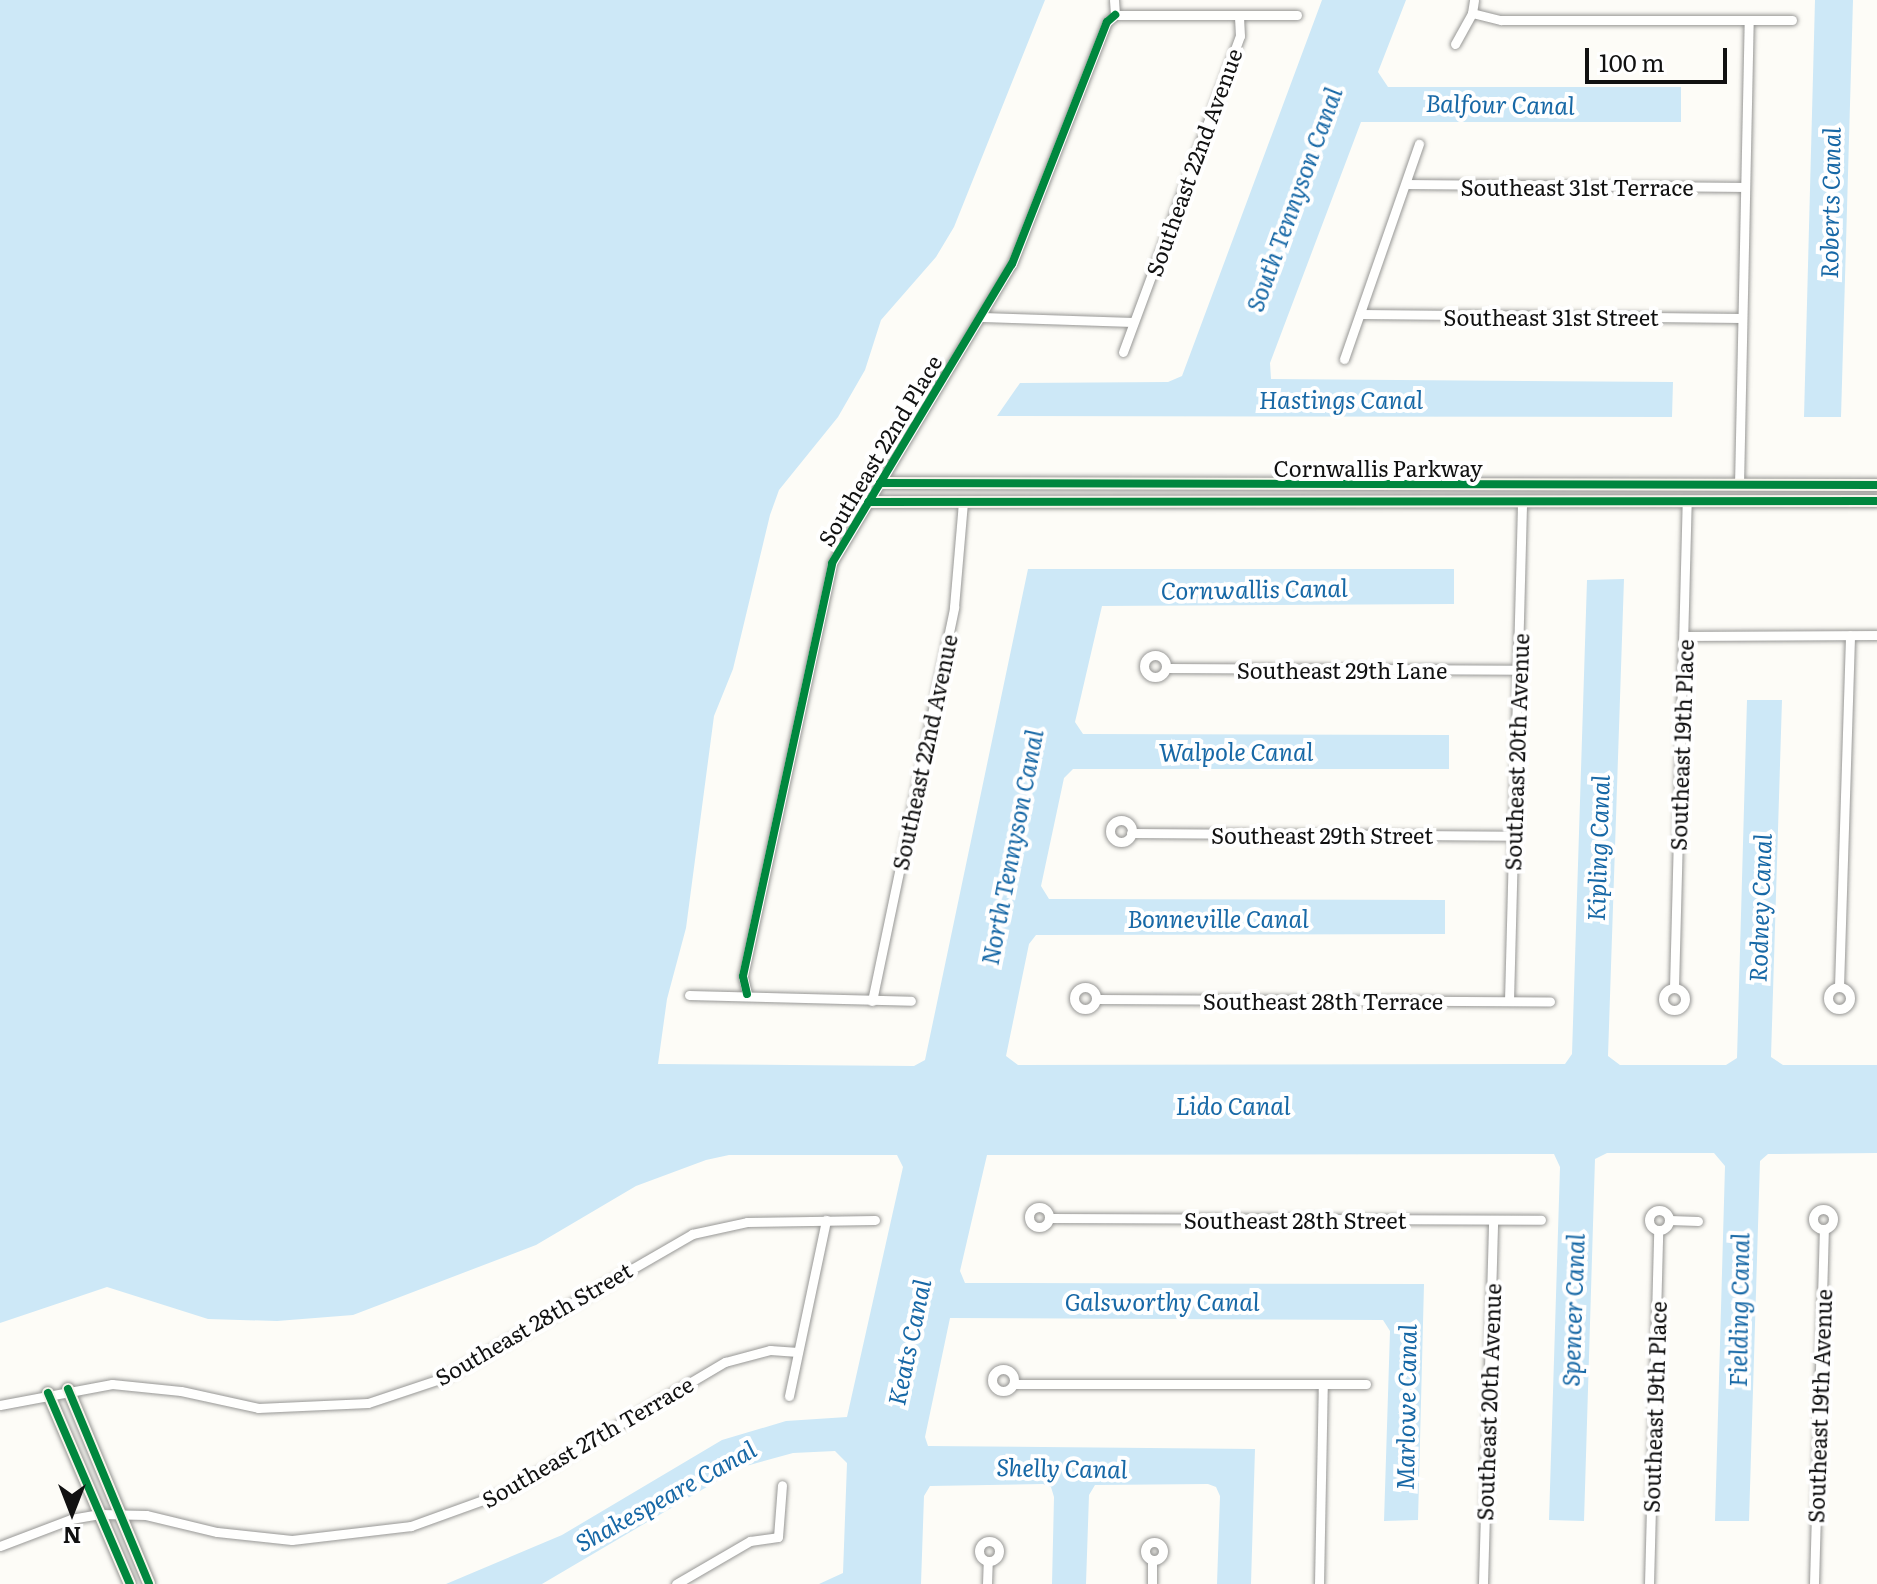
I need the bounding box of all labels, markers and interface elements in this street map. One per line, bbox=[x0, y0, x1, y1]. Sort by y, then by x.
scale bar bbox=[1589, 32, 1731, 82]
street label: Southeast 22nd Avenue bbox=[1139, 44, 1247, 280]
text: 100 m bbox=[1599, 44, 1665, 79]
water label: South Tennyson Canal bbox=[1239, 83, 1347, 315]
water label: Balfour Canal bbox=[1425, 87, 1575, 119]
water label: Roberts Canal bbox=[1813, 127, 1845, 279]
street label: Southeast 31st Terrace bbox=[1460, 174, 1694, 200]
street label: Southeast 31st Street bbox=[1443, 304, 1659, 330]
street label: Southeast 22nd Place bbox=[812, 350, 946, 550]
water label: Hastings Canal bbox=[1259, 385, 1423, 413]
street label: Cornwallis Parkway bbox=[1273, 455, 1483, 481]
water label: Cornwallis Canal bbox=[1160, 572, 1348, 604]
street label: Southeast 22nd Avenue bbox=[886, 632, 962, 872]
street label: Southeast 20th Avenue bbox=[1499, 633, 1533, 871]
street label: Southeast 19th Place bbox=[1664, 639, 1698, 851]
street label: Southeast 29th Lane bbox=[1237, 657, 1447, 683]
water label: North Tennyson Canal bbox=[974, 727, 1048, 967]
water label: Walpole Canal bbox=[1159, 737, 1313, 765]
water label: Kipling Canal bbox=[1580, 774, 1614, 922]
street label: Southeast 29th Street bbox=[1211, 822, 1433, 848]
water label: Rodney Canal bbox=[1742, 833, 1776, 983]
water label: Bonneville Canal bbox=[1127, 904, 1309, 932]
street label: Southeast 28th Terrace bbox=[1203, 988, 1443, 1014]
water label: Lido Canal bbox=[1175, 1091, 1291, 1119]
street label: Southeast 28th Street bbox=[1184, 1207, 1406, 1233]
water label: Spencer Canal bbox=[1555, 1233, 1589, 1387]
water label: Fielding Canal bbox=[1722, 1233, 1754, 1387]
street label: Southeast 28th Street bbox=[430, 1256, 636, 1390]
water label: Keats Canal bbox=[881, 1276, 935, 1408]
street label: Southeast 20th Avenue bbox=[1471, 1283, 1505, 1521]
water label: Galsworthy Canal bbox=[1065, 1287, 1259, 1315]
street label: Southeast 19th Avenue bbox=[1802, 1289, 1836, 1523]
street label: Southeast 19th Place bbox=[1637, 1301, 1671, 1513]
water label: Marlowe Canal bbox=[1389, 1324, 1421, 1490]
street label: Southeast 27th Terrace bbox=[477, 1370, 697, 1512]
water label: Shakespeare Canal bbox=[570, 1434, 760, 1556]
water label: Shelly Canal bbox=[996, 1451, 1128, 1483]
north arrow bbox=[32, 1472, 112, 1552]
text: N bbox=[63, 1520, 81, 1553]

